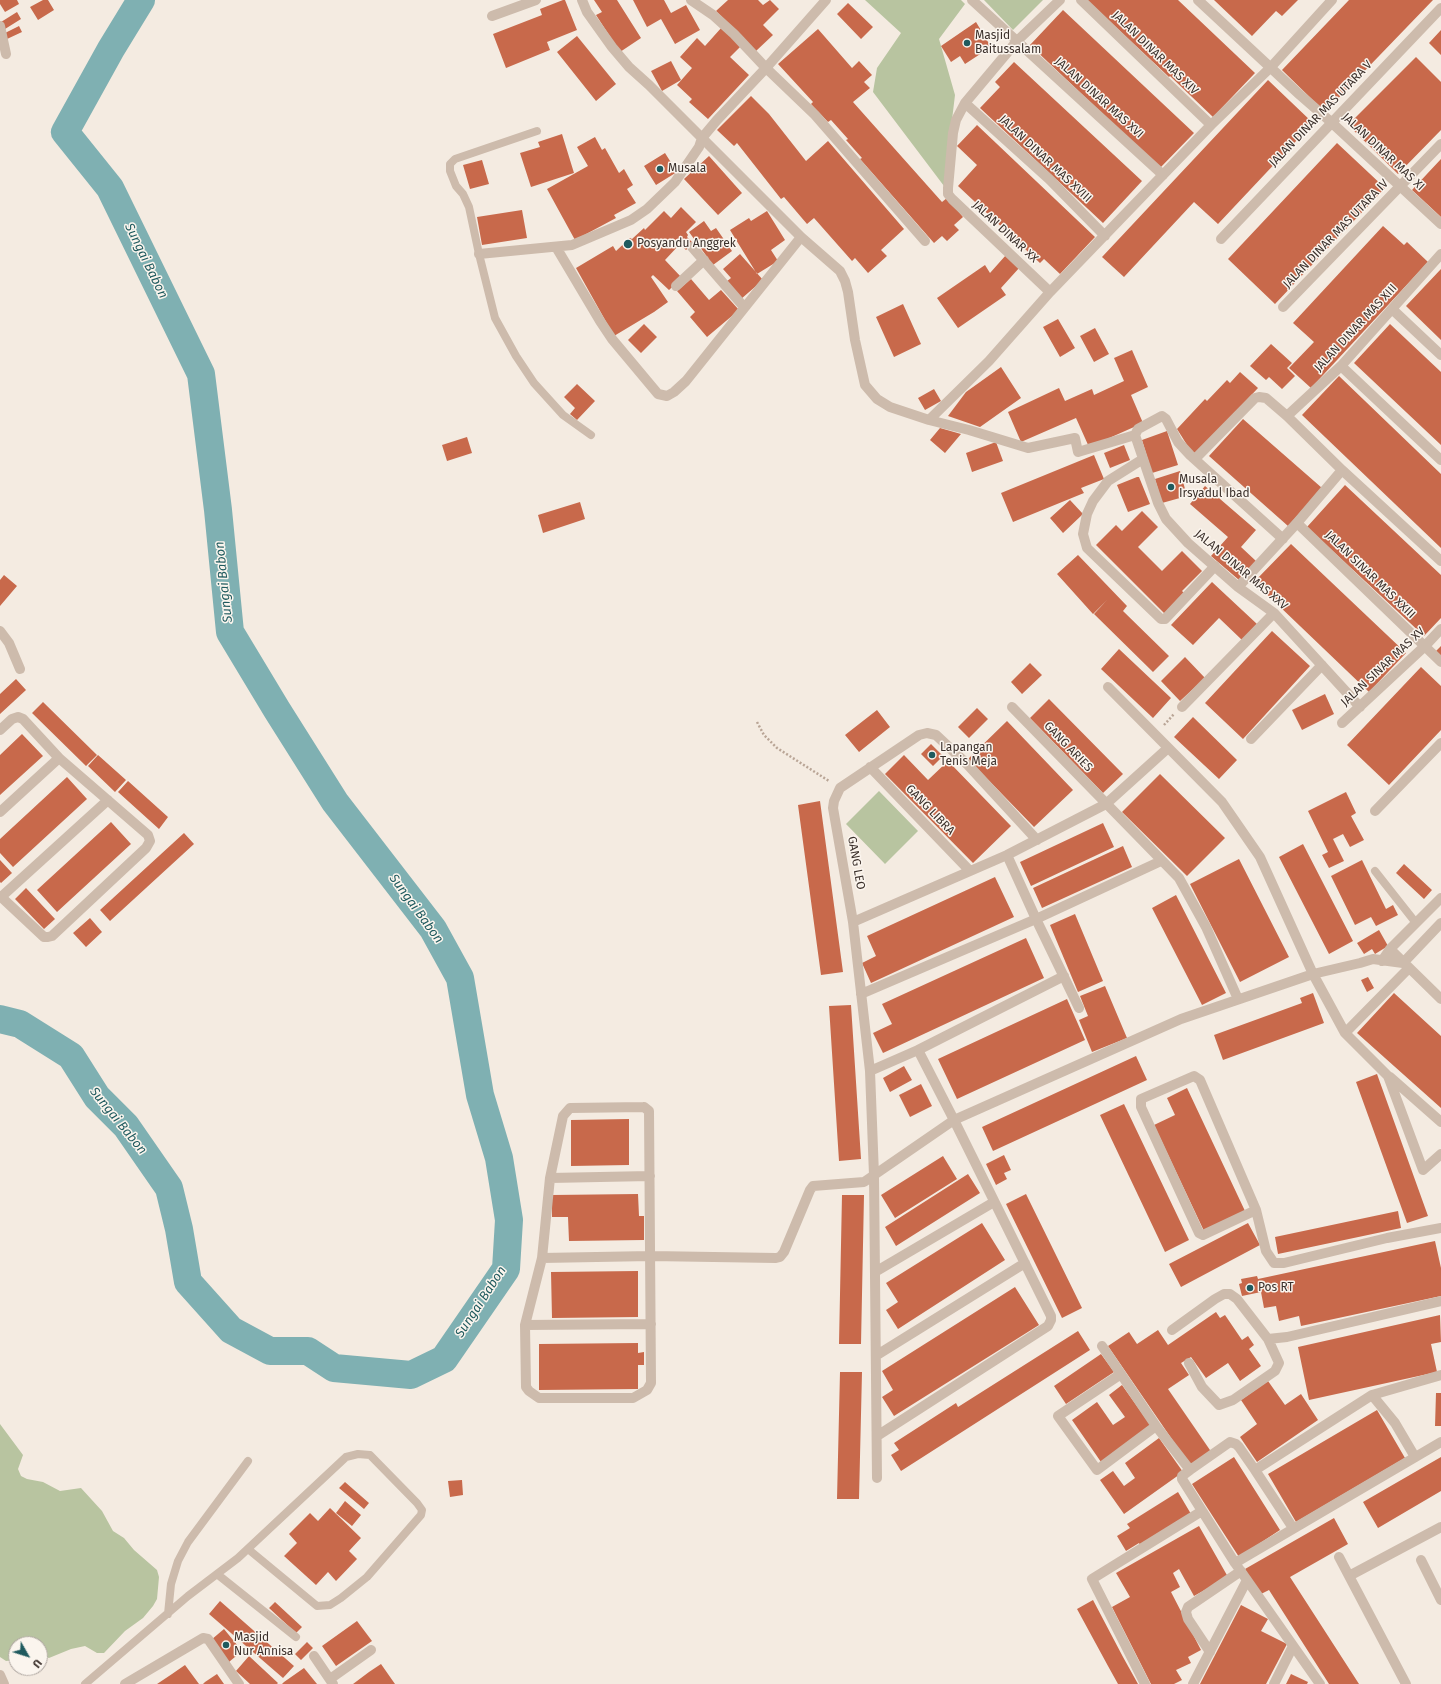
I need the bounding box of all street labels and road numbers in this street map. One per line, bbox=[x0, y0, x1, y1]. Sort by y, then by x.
street label: JALAN DINAR MAS XIV bbox=[1109, 8, 1201, 98]
street label: JALAN DINAR MAS XVI bbox=[1052, 54, 1146, 142]
street label: JALAN DINAR MAS UTARA V bbox=[1267, 58, 1375, 170]
street label: JALAN DINAR MAS XI bbox=[1339, 110, 1427, 194]
street label: JALAN DINAR MAS XVIII bbox=[996, 112, 1094, 206]
street label: JALAN DINAR MAS UTARA IV bbox=[1280, 177, 1392, 291]
street label: JALAN DINAR XX bbox=[969, 198, 1041, 266]
street label: JALAN DINAR MAS XIII bbox=[1312, 281, 1400, 375]
street label: JALAN DINAR MAS XXV bbox=[1192, 527, 1290, 613]
street label: JALAN SINAR MAS XXIII bbox=[1322, 528, 1418, 622]
street label: JALAN SINAR MAS XV bbox=[1338, 624, 1428, 710]
street label: GANG ARIES bbox=[1041, 719, 1095, 775]
street label: GANG LIBRA bbox=[902, 782, 958, 838]
street label: GANG LEO bbox=[844, 835, 868, 891]

